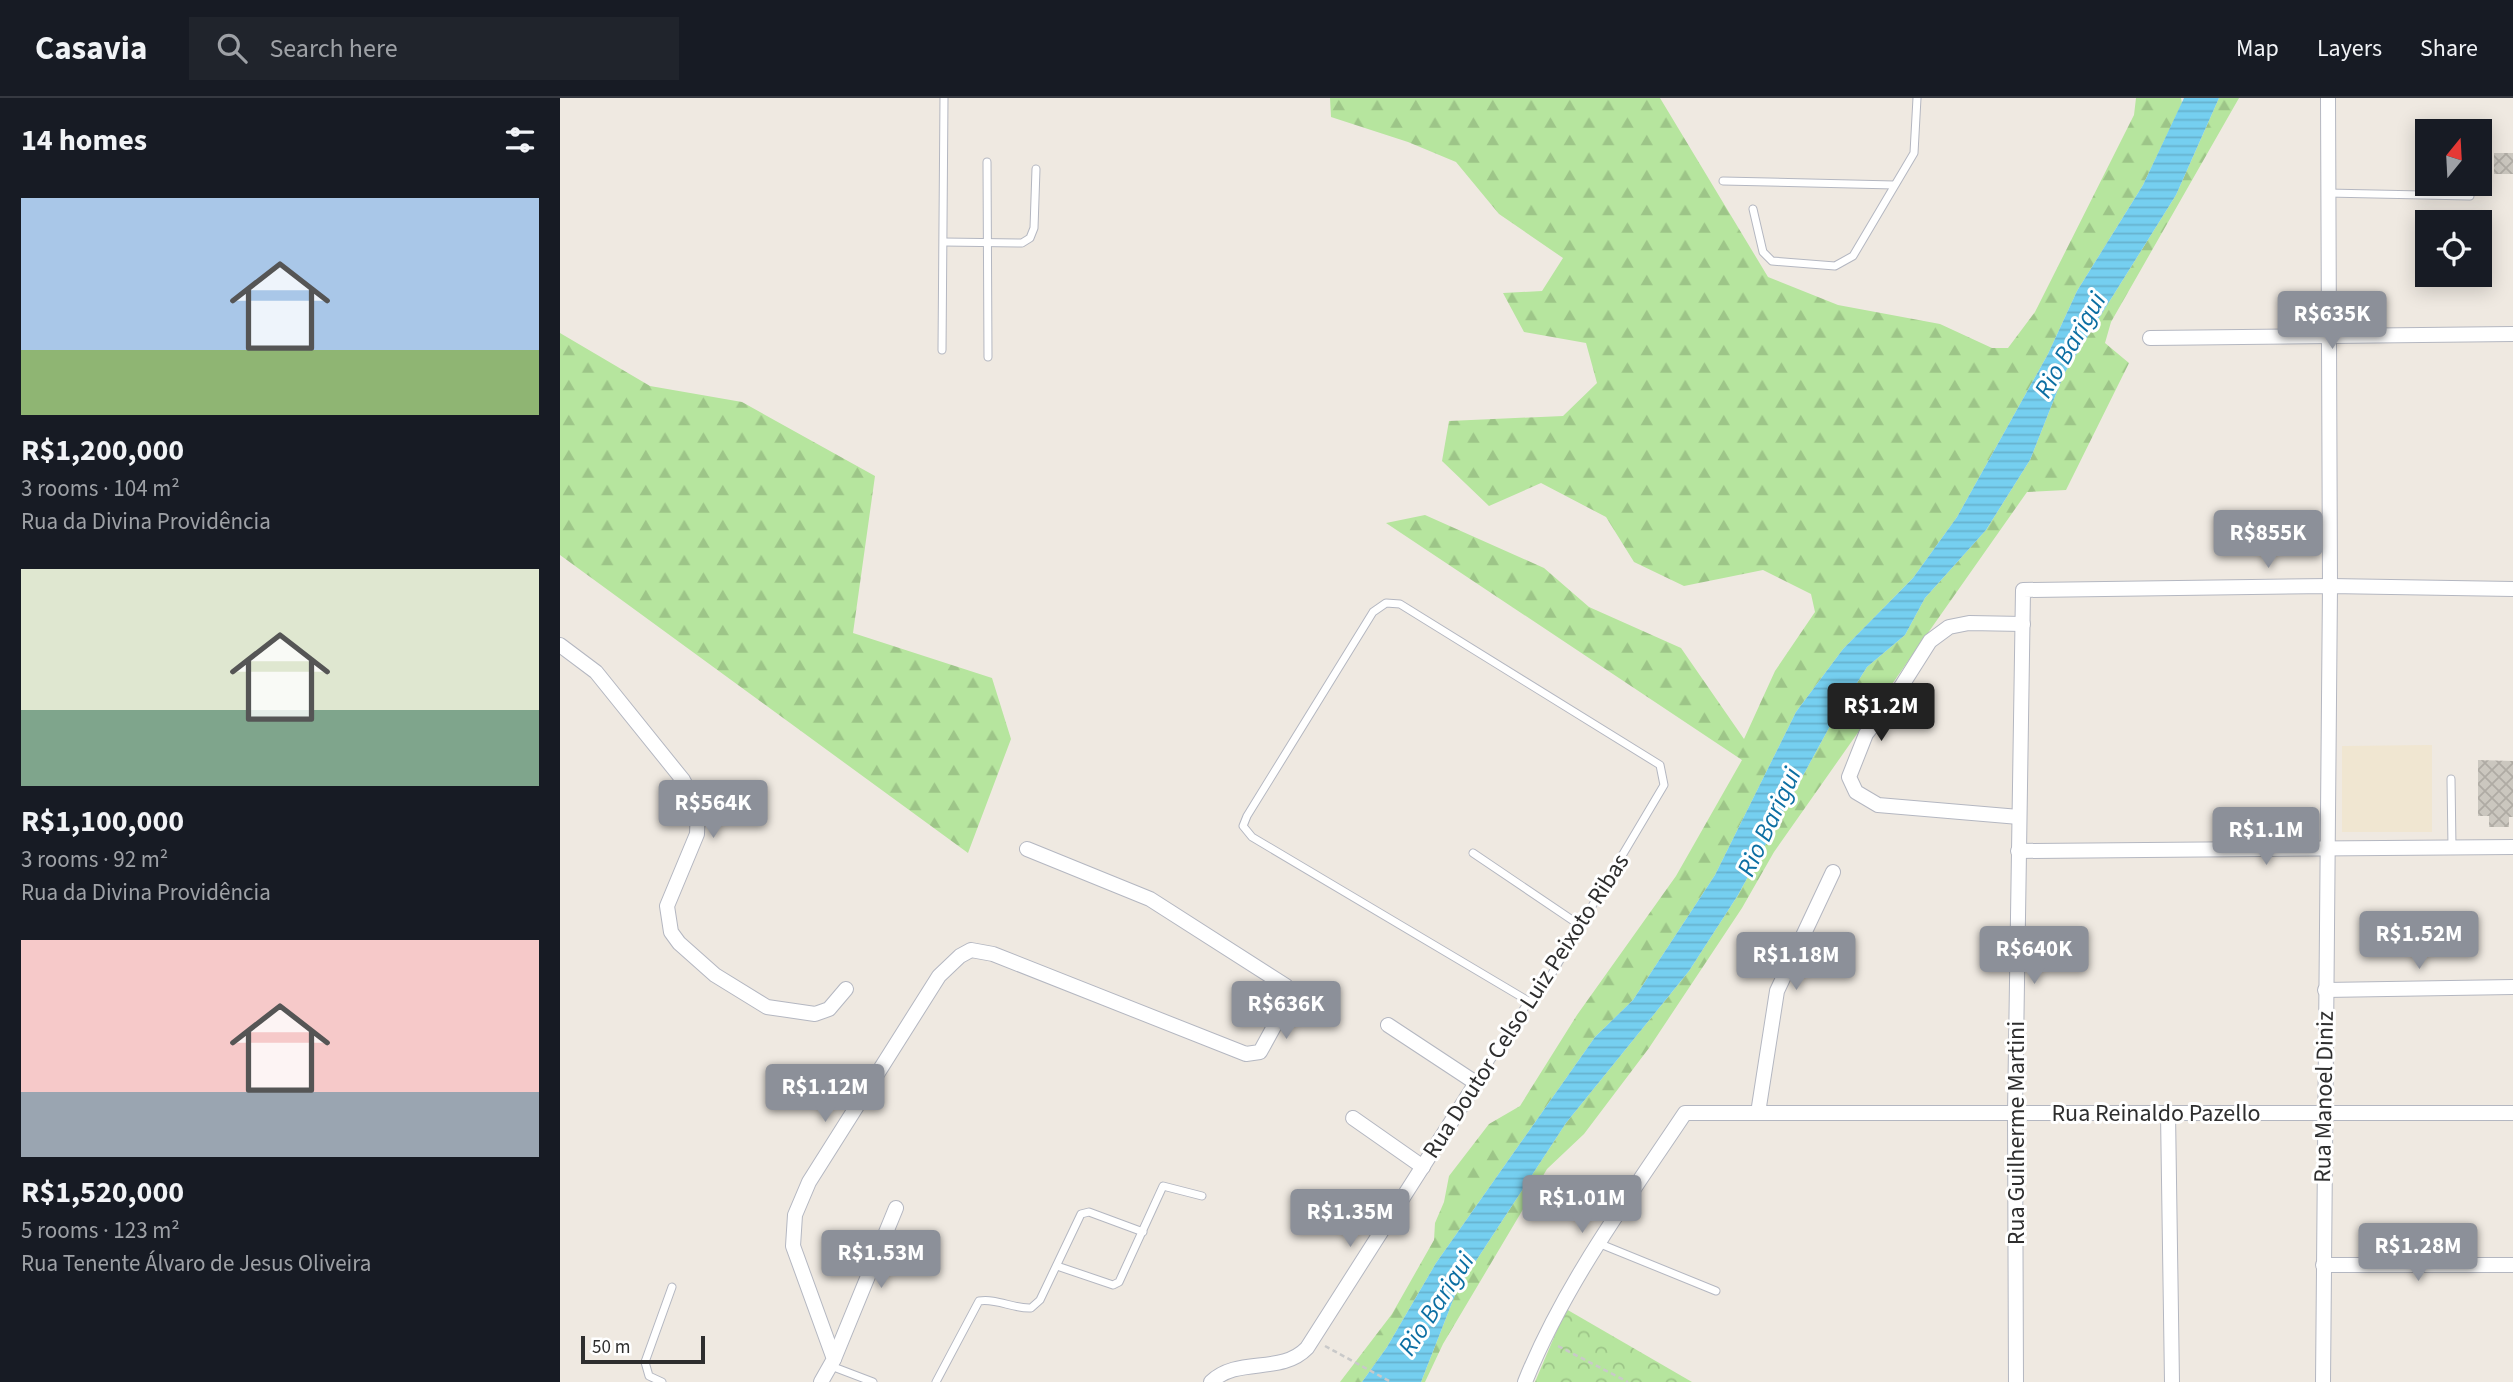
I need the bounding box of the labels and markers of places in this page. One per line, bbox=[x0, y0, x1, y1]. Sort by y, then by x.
pin: R$635K bbox=[2275, 292, 2389, 351]
pin: R$855K bbox=[2211, 510, 2325, 570]
pin: R$1.2M bbox=[1824, 684, 1938, 743]
pin: R$564K bbox=[656, 780, 770, 840]
pin: R$1.1M bbox=[2209, 808, 2323, 867]
pin: R$1.52M bbox=[2354, 912, 2484, 971]
pin: R$640K bbox=[1977, 926, 2091, 986]
pin: R$1.18M bbox=[1731, 932, 1861, 992]
pin: R$636K bbox=[1229, 982, 1343, 1041]
pin: R$1.12M bbox=[760, 1065, 890, 1124]
pin: R$1.01M bbox=[1517, 1176, 1647, 1235]
pin: R$1.35M bbox=[1285, 1190, 1415, 1249]
pin: R$1.28M bbox=[2353, 1224, 2483, 1283]
pin: R$1.53M bbox=[816, 1230, 946, 1290]

